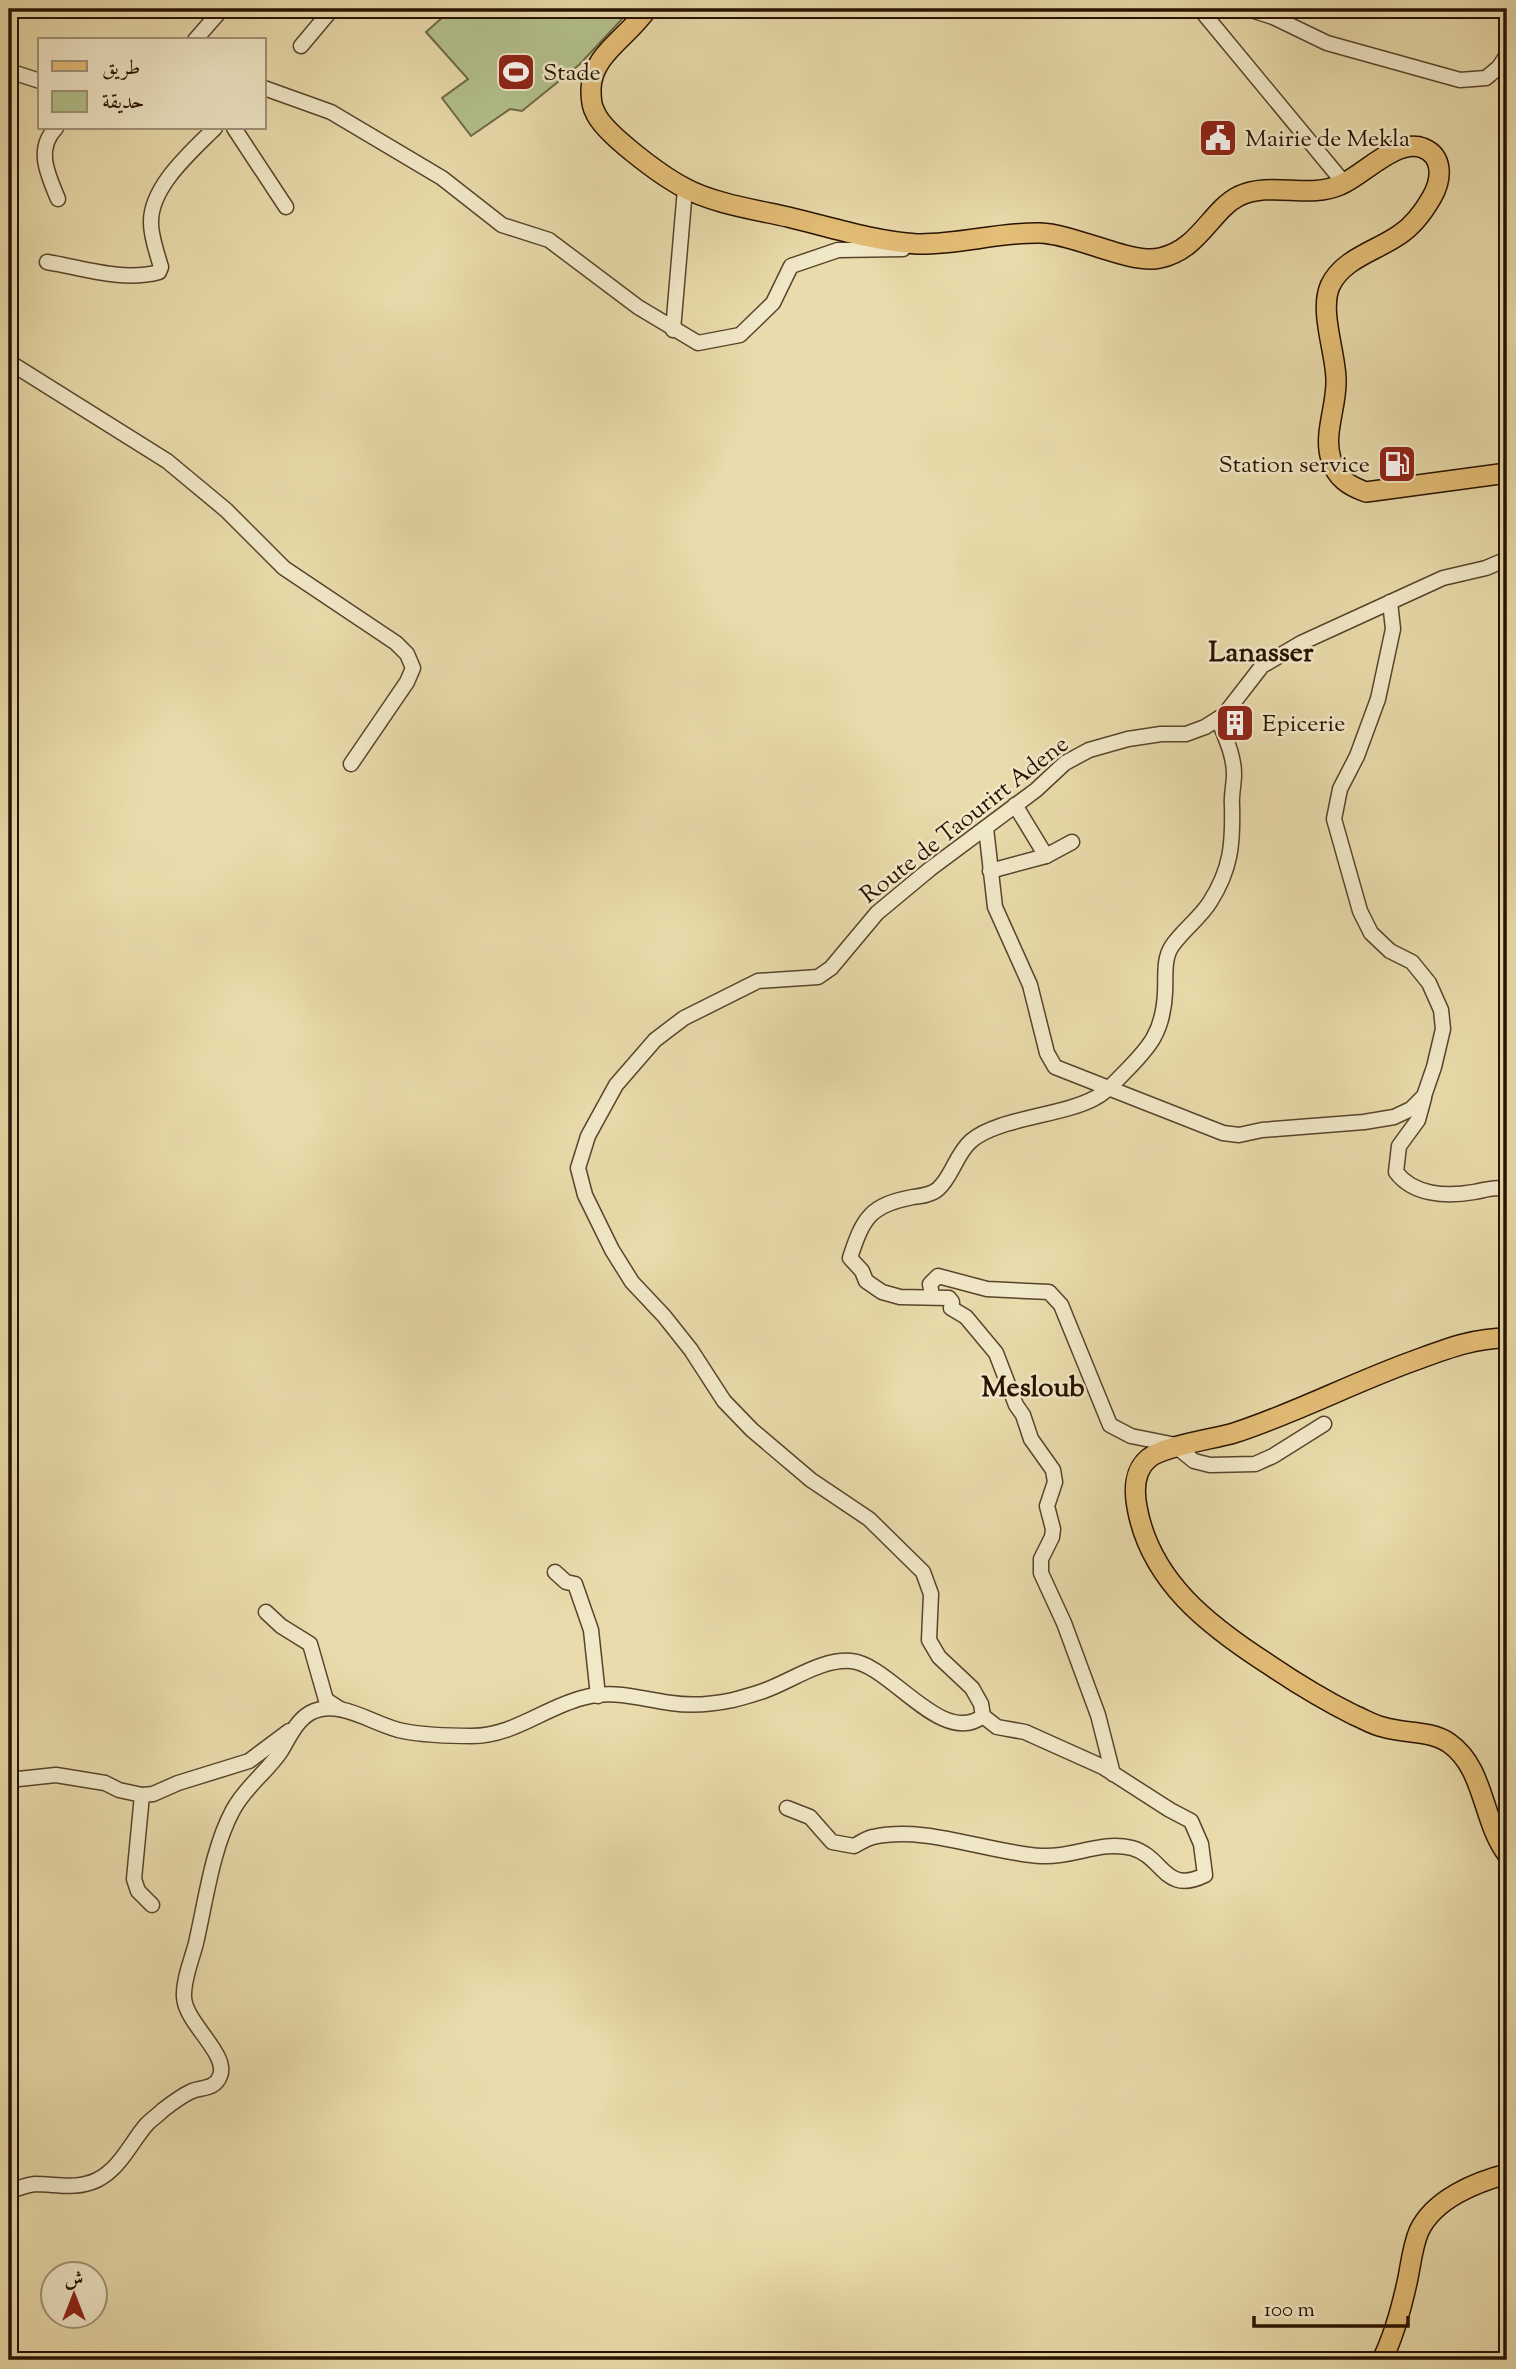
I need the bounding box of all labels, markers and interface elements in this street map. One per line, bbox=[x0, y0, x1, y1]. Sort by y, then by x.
legend bbox=[38, 38, 266, 130]
sports icon: Stade bbox=[495, 51, 537, 93]
text: طريق bbox=[102, 54, 140, 84]
place label: Stade bbox=[543, 57, 601, 91]
text: حديقة bbox=[102, 88, 145, 118]
public building icon: Mairie de Mekla bbox=[1197, 117, 1239, 159]
place label: Mairie de Mekla bbox=[1245, 123, 1410, 157]
fuel station icon: Station service bbox=[1376, 443, 1418, 485]
place label: Station service bbox=[1218, 449, 1370, 483]
district label: Lanasser bbox=[1209, 634, 1314, 674]
building icon: Epicerie bbox=[1214, 702, 1256, 744]
place label: Epicerie bbox=[1262, 708, 1345, 742]
street label: Route de Taourirt Adene bbox=[854, 728, 1077, 913]
district label: Mesloub bbox=[981, 1369, 1085, 1409]
north arrow bbox=[38, 2260, 108, 2330]
text: ش bbox=[65, 2267, 83, 2294]
scale bar bbox=[1254, 2285, 1408, 2329]
text: 100 m bbox=[1264, 2296, 1315, 2326]

